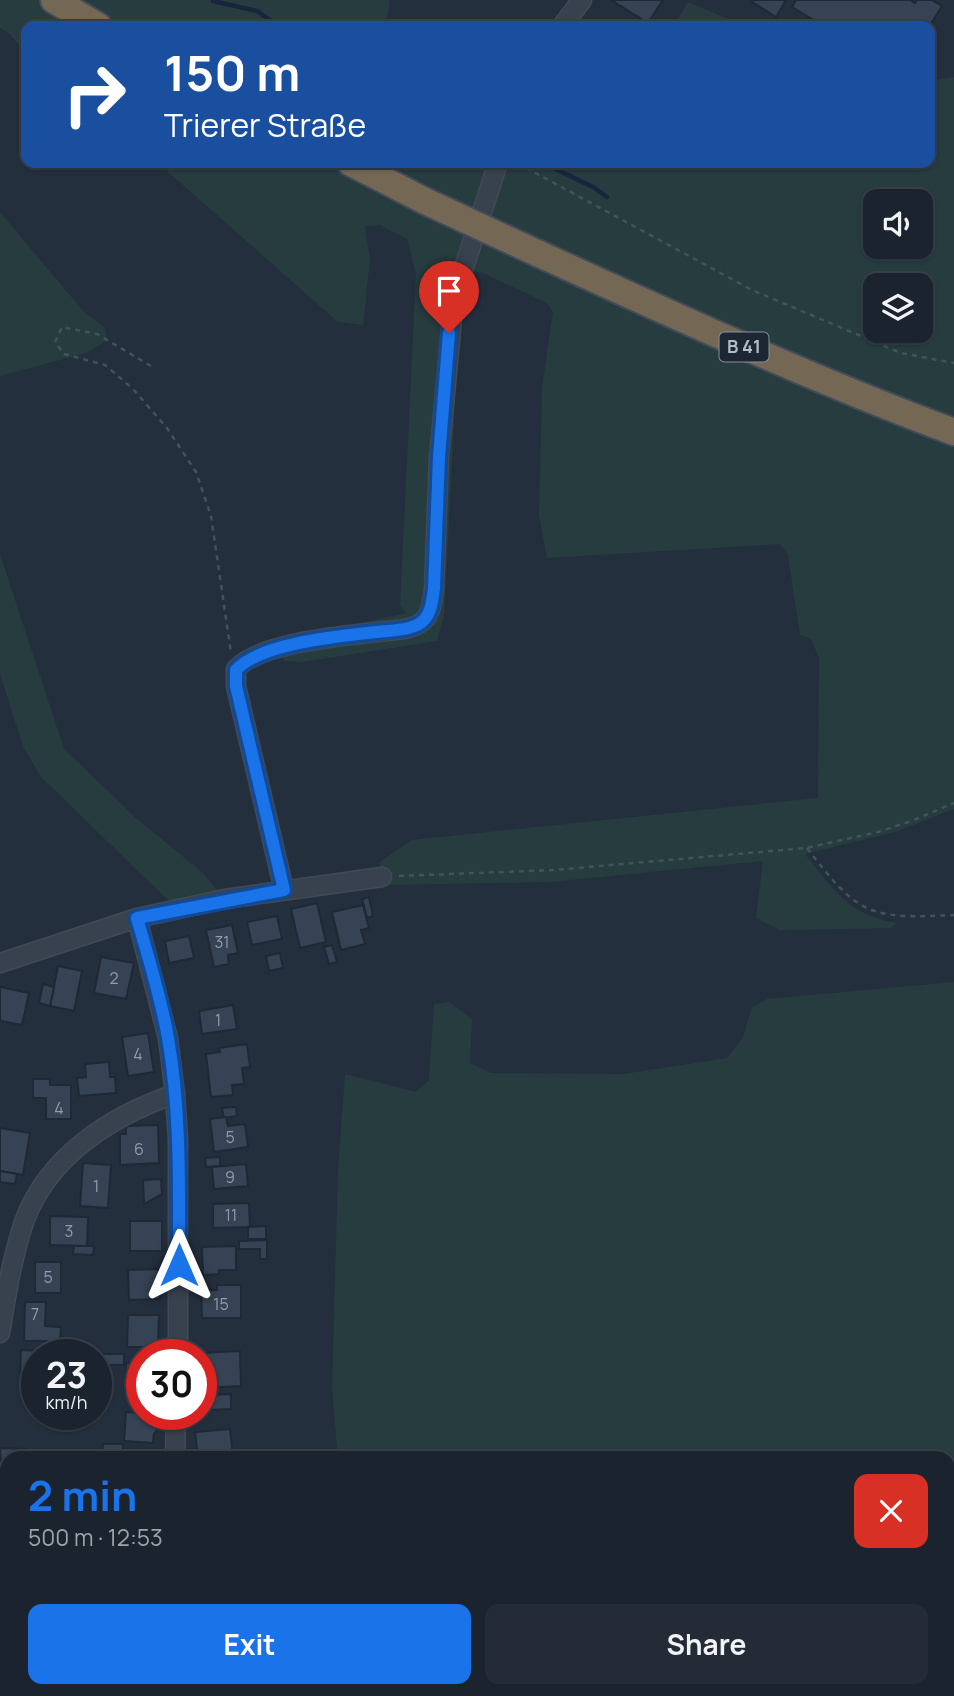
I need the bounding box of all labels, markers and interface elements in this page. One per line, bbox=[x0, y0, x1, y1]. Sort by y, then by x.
text: 150 m bbox=[164, 39, 300, 106]
icon: right bbox=[49, 49, 140, 140]
text: Trierer Straße bbox=[164, 103, 366, 147]
map controls bbox=[863, 189, 933, 343]
button: sound bbox=[863, 189, 933, 259]
pin bbox=[419, 261, 479, 333]
icon: arrive bbox=[430, 272, 468, 310]
button: layers bbox=[863, 273, 933, 343]
road number: B 41 bbox=[720, 332, 768, 362]
house number: 31 bbox=[214, 931, 230, 953]
house number: 2 bbox=[109, 967, 119, 989]
house number: 1 bbox=[215, 1009, 221, 1031]
house number: 4 bbox=[133, 1043, 143, 1065]
house number: 4 bbox=[54, 1097, 64, 1119]
house number: 5 bbox=[225, 1126, 235, 1148]
house number: 6 bbox=[134, 1138, 144, 1160]
house number: 9 bbox=[225, 1166, 235, 1188]
house number: 1 bbox=[93, 1175, 99, 1197]
house number: 11 bbox=[225, 1204, 237, 1226]
house number: 3 bbox=[65, 1220, 73, 1242]
position arrow bbox=[142, 1228, 216, 1302]
house number: 5 bbox=[43, 1266, 53, 1288]
house number: 15 bbox=[213, 1293, 229, 1315]
house number: 7 bbox=[31, 1303, 39, 1325]
speed limit sign: 30 bbox=[126, 1339, 217, 1430]
text: 23 bbox=[46, 1351, 87, 1399]
text: km/h bbox=[46, 1390, 87, 1414]
text: 2 min bbox=[28, 1466, 137, 1524]
button: close bbox=[854, 1474, 928, 1548]
text: 500 m · 12:53 bbox=[28, 1521, 163, 1553]
button: Exit bbox=[28, 1604, 471, 1684]
button: Share bbox=[485, 1604, 928, 1684]

